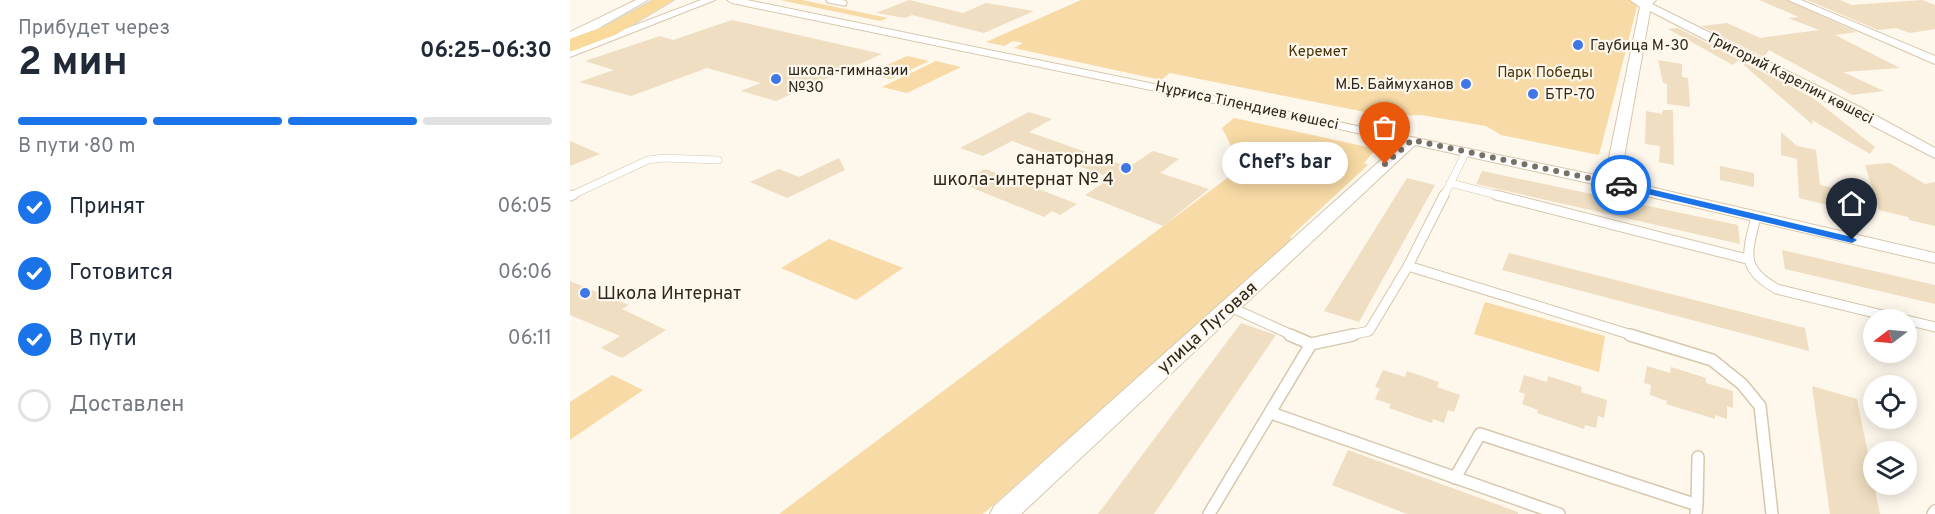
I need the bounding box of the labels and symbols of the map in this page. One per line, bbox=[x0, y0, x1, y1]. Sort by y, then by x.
street label: Григорий Карелин көшесі bbox=[1704, 29, 1876, 129]
place label: Гаубица М-30 bbox=[1590, 37, 1689, 56]
marker: Гаубица М-30 bbox=[1571, 38, 1585, 52]
park label: Керемет bbox=[1288, 43, 1348, 62]
place label: школа-гимназии №30 bbox=[788, 62, 908, 98]
park label: Парк Победы bbox=[1497, 64, 1593, 83]
marker: школа-гимназии №30 bbox=[769, 72, 783, 86]
place label: М.Б. Баймуханов bbox=[1335, 76, 1454, 95]
marker: М.Б. Баймуханов bbox=[1459, 77, 1473, 91]
street label: Нұрғиса Тілендиев көшесі bbox=[1153, 78, 1340, 135]
place label: БТР-70 bbox=[1545, 86, 1595, 105]
marker: БТР-70 bbox=[1526, 87, 1540, 101]
pin bbox=[1359, 102, 1410, 164]
callout: Chef’s bar bbox=[1223, 143, 1349, 185]
place label: санаторная школа-интернат № 4 bbox=[933, 148, 1114, 192]
courier bbox=[1591, 155, 1651, 215]
marker: санаторная школа-интернат № 4 bbox=[1119, 161, 1133, 175]
pin bbox=[1826, 178, 1877, 240]
street label: улица Луговая bbox=[1153, 277, 1263, 379]
place label: Школа Интернат bbox=[597, 283, 741, 306]
marker: Школа Интернат bbox=[578, 286, 592, 300]
north arrow bbox=[1863, 309, 1917, 363]

